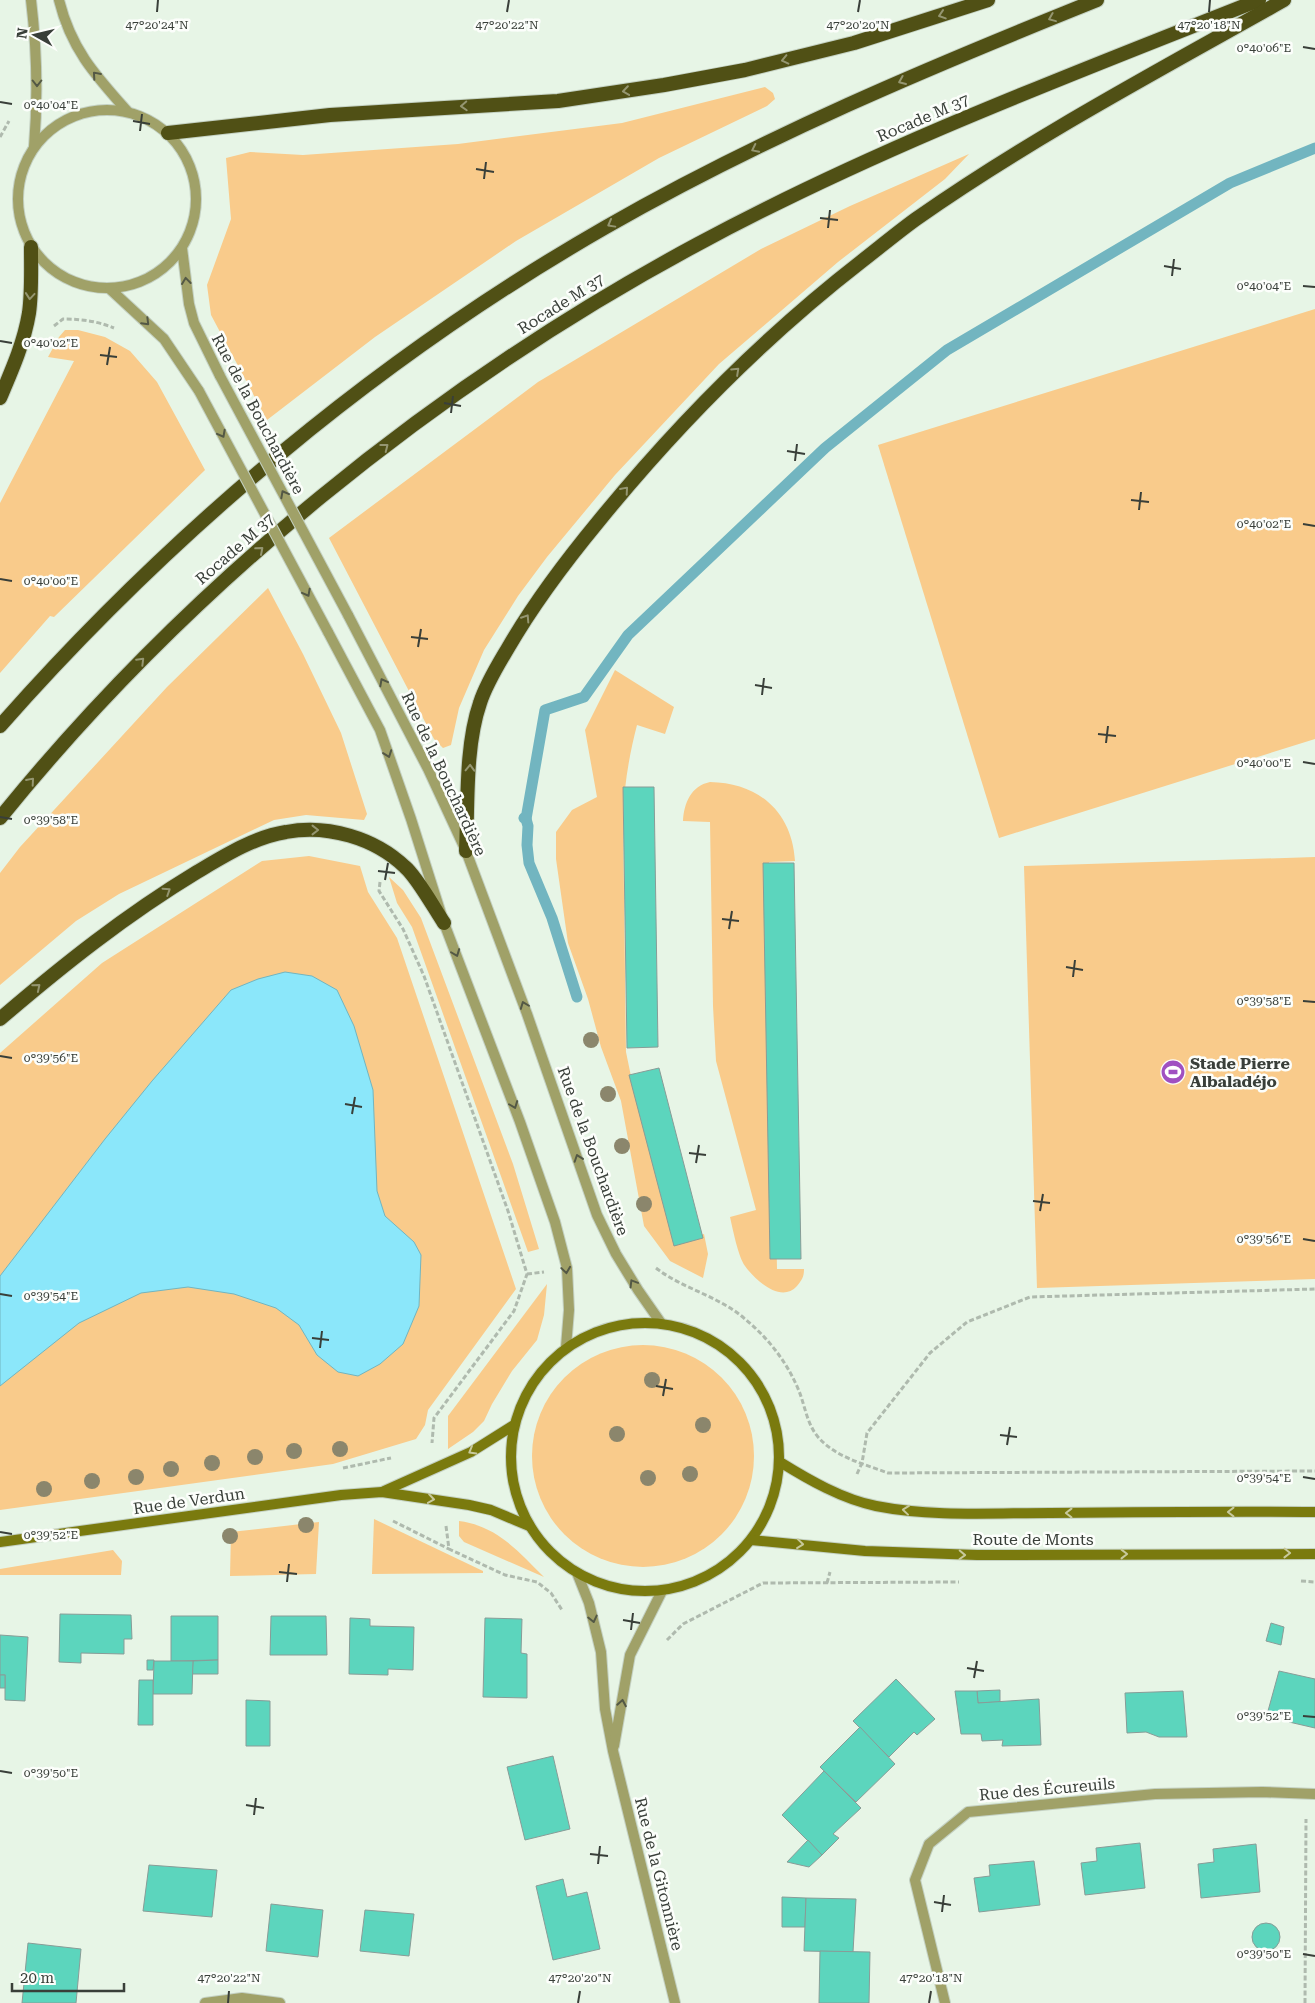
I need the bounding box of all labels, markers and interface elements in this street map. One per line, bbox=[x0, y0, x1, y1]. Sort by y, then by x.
north arrow bbox=[10, 10, 60, 60]
one-way arrow bbox=[938, 10, 946, 20]
one-way arrow bbox=[1048, 12, 1057, 22]
text: 47°20'24"N bbox=[125, 18, 189, 32]
text: 47°20'22"N bbox=[475, 18, 539, 32]
text: 47°20'20"N bbox=[826, 18, 890, 32]
text: 47°20'18"N bbox=[1177, 18, 1241, 32]
text: N bbox=[13, 27, 31, 40]
text: 0°40'06"E bbox=[1237, 41, 1291, 55]
one-way arrow bbox=[781, 54, 790, 65]
one-way arrow bbox=[93, 72, 102, 81]
one-way arrow bbox=[898, 74, 907, 85]
one-way arrow bbox=[32, 80, 42, 88]
one-way arrow bbox=[621, 85, 630, 95]
street label: Rocade M 37 bbox=[874, 90, 972, 146]
text: 0°40'04"E bbox=[24, 98, 78, 112]
one-way arrow bbox=[460, 101, 468, 111]
one-way arrow bbox=[751, 142, 760, 153]
one-way arrow bbox=[607, 218, 616, 228]
street label: Rocade M 37 bbox=[514, 270, 608, 338]
one-way arrow bbox=[181, 277, 192, 285]
text: 0°40'04"E bbox=[1237, 279, 1291, 293]
one-way arrow bbox=[25, 292, 36, 300]
one-way arrow bbox=[140, 316, 149, 325]
street label: Rue de la Bouchardière bbox=[208, 331, 308, 498]
text: 0°40'02"E bbox=[24, 336, 78, 350]
one-way arrow bbox=[730, 368, 739, 377]
one-way arrow bbox=[216, 429, 226, 438]
one-way arrow bbox=[379, 444, 389, 453]
one-way arrow bbox=[620, 486, 629, 495]
one-way arrow bbox=[280, 491, 290, 500]
street label: Rocade M 37 bbox=[192, 510, 278, 588]
text: 0°40'02"E bbox=[1237, 517, 1291, 531]
one-way arrow bbox=[254, 547, 263, 556]
text: 0°40'00"E bbox=[24, 574, 78, 588]
one-way arrow bbox=[301, 588, 311, 597]
one-way arrow bbox=[520, 614, 529, 624]
one-way arrow bbox=[135, 658, 144, 667]
one-way arrow bbox=[379, 678, 389, 687]
street label: Rue de la Bouchardière bbox=[398, 689, 490, 859]
one-way arrow bbox=[382, 749, 392, 758]
text: 0°40'00"E bbox=[1237, 756, 1291, 770]
one-way arrow bbox=[465, 763, 475, 771]
one-way arrow bbox=[25, 777, 34, 786]
text: 0°39'58"E bbox=[24, 813, 78, 827]
one-way arrow bbox=[312, 825, 320, 835]
one-way arrow bbox=[162, 887, 171, 897]
one-way arrow bbox=[450, 948, 460, 957]
one-way arrow bbox=[31, 985, 40, 993]
text: 0°39'58"E bbox=[1237, 994, 1291, 1008]
one-way arrow bbox=[520, 1001, 530, 1010]
text: 0°39'56"E bbox=[24, 1051, 78, 1065]
place label: Stade Pierre Albaladéjo bbox=[1190, 1054, 1290, 1091]
sports icon: Stade Pierre Albaladéjo bbox=[1160, 1059, 1186, 1085]
street label: Rue de la Bouchardière bbox=[554, 1064, 633, 1238]
one-way arrow bbox=[508, 1100, 518, 1109]
one-way arrow bbox=[574, 1155, 584, 1163]
text: 0°39'56"E bbox=[1237, 1232, 1291, 1246]
one-way arrow bbox=[561, 1265, 571, 1274]
one-way arrow bbox=[630, 1279, 640, 1288]
text: 0°39'54"E bbox=[24, 1289, 78, 1303]
one-way arrow bbox=[469, 1444, 478, 1454]
text: 0°39'54"E bbox=[1237, 1471, 1291, 1485]
street label: Rue de Verdun bbox=[132, 1484, 246, 1518]
one-way arrow bbox=[427, 1493, 435, 1504]
one-way arrow bbox=[902, 1505, 910, 1516]
one-way arrow bbox=[1227, 1507, 1235, 1517]
one-way arrow bbox=[1065, 1508, 1072, 1518]
text: 0°39'52"E bbox=[24, 1528, 78, 1542]
street label: Route de Monts bbox=[972, 1530, 1094, 1549]
one-way arrow bbox=[796, 1538, 804, 1549]
one-way arrow bbox=[1283, 1548, 1291, 1559]
one-way arrow bbox=[958, 1549, 966, 1560]
one-way arrow bbox=[1120, 1549, 1128, 1559]
one-way arrow bbox=[587, 1615, 598, 1624]
one-way arrow bbox=[616, 1699, 626, 1708]
text: 0°39'52"E bbox=[1237, 1709, 1291, 1723]
text: 0°39'50"E bbox=[24, 1766, 78, 1780]
street label: Rue des Écureuils bbox=[978, 1774, 1116, 1804]
street label: Rue de la Gitonnière bbox=[631, 1795, 687, 1953]
text: 0°39'50"E bbox=[1237, 1947, 1291, 1961]
scale bar bbox=[12, 1960, 125, 1992]
text: 20 m bbox=[20, 1969, 55, 1987]
text: 47°20'22"N bbox=[197, 1971, 261, 1985]
text: 47°20'20"N bbox=[548, 1971, 612, 1985]
text: 47°20'18"N bbox=[899, 1971, 963, 1985]

